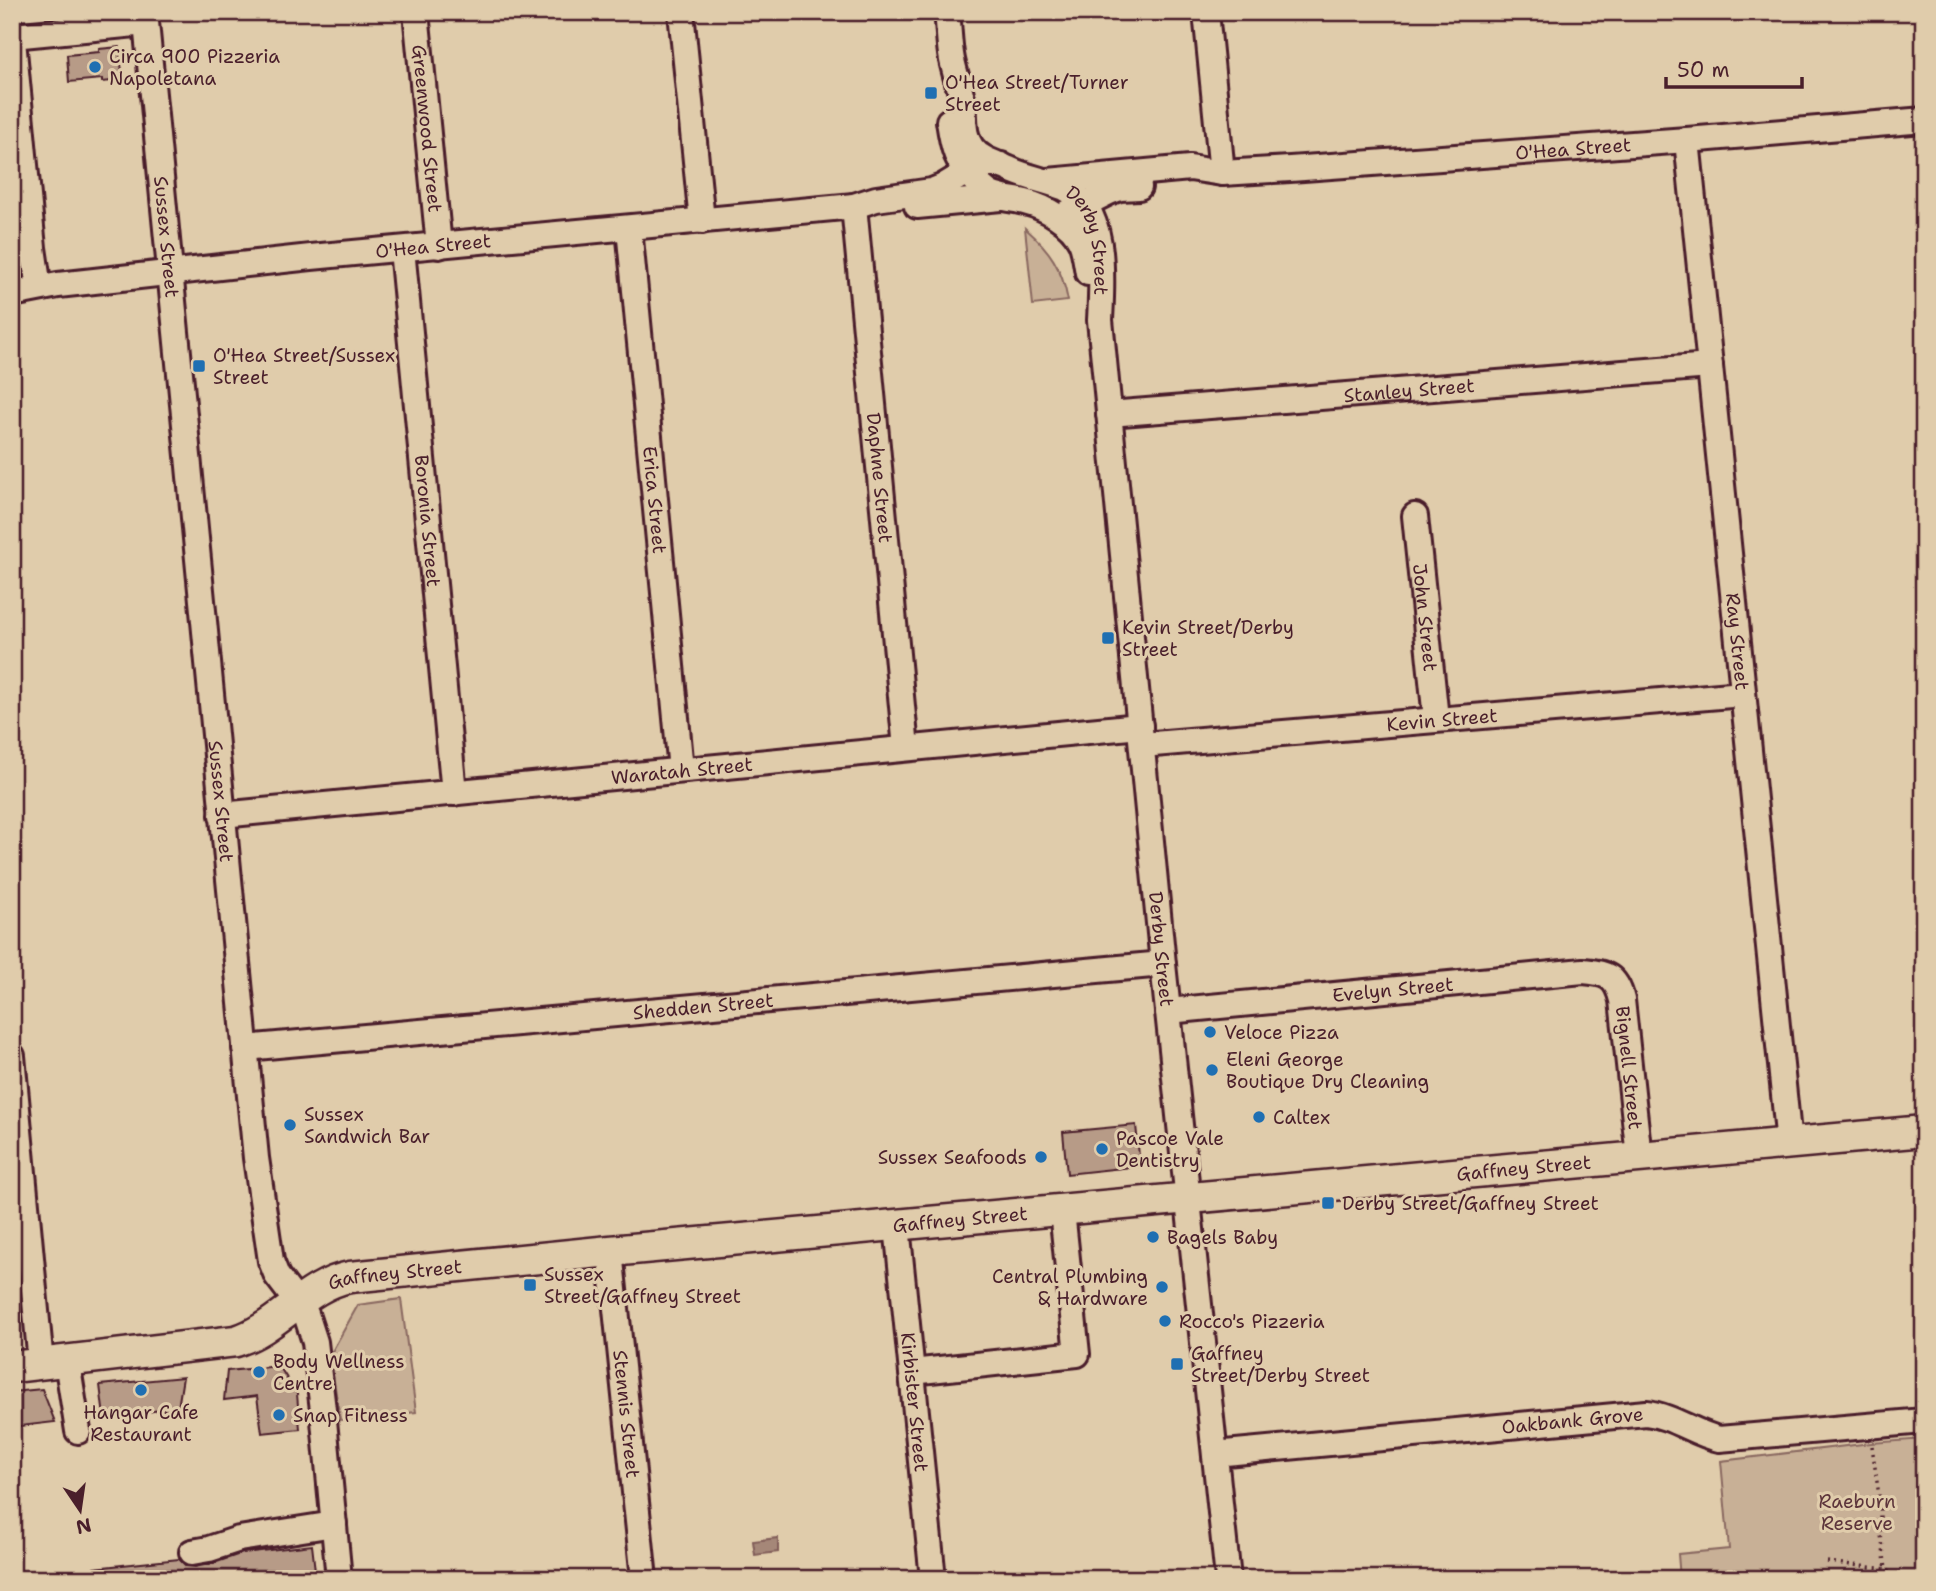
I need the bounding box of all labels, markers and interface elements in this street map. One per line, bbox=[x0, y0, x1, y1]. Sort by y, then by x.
street label: Greenwood Street bbox=[406, 43, 448, 214]
place label: Circa 900 Pizzeria Napoletana bbox=[109, 44, 280, 91]
scale bar bbox=[1666, 46, 1803, 90]
text: 50 m bbox=[1677, 56, 1730, 84]
marker: Circa 900 Pizzeria Napoletana bbox=[87, 59, 103, 75]
place label: O'Hea Street/Turner Street bbox=[945, 70, 1129, 117]
marker: O'Hea Street/Turner Street bbox=[923, 85, 939, 101]
street label: O'Hea Street bbox=[1514, 132, 1632, 166]
street label: Sussex Street bbox=[148, 175, 185, 299]
street label: Derby Street bbox=[1061, 180, 1113, 295]
street label: O'Hea Street bbox=[374, 228, 492, 264]
place label: O'Hea Street/Sussex Street bbox=[213, 343, 395, 390]
marker: O'Hea Street/Sussex Street bbox=[191, 358, 207, 374]
street label: Stanley Street bbox=[1343, 373, 1475, 408]
street label: Daphne Street bbox=[861, 411, 898, 544]
street label: Erica Street bbox=[637, 445, 672, 555]
street label: Boronia Street bbox=[409, 454, 446, 588]
street label: John Street bbox=[1407, 562, 1443, 673]
street label: Ray Street bbox=[1720, 592, 1755, 691]
place label: Kevin Street/Derby Street bbox=[1122, 615, 1294, 662]
marker: Kevin Street/Derby Street bbox=[1100, 630, 1116, 646]
street label: Kevin Street bbox=[1385, 703, 1498, 737]
street label: Sussex Street bbox=[203, 739, 239, 863]
street label: Waratah Street bbox=[610, 752, 754, 790]
street label: Derby Street bbox=[1143, 890, 1179, 1008]
street label: Evelyn Street bbox=[1331, 972, 1455, 1008]
street label: Shedden Street bbox=[632, 988, 775, 1025]
street label: Bignell Street bbox=[1610, 1005, 1648, 1131]
place label: Veloce Pizza bbox=[1224, 1020, 1339, 1045]
marker: Veloce Pizza bbox=[1202, 1024, 1218, 1040]
place label: Eleni George Boutique Dry Cleaning bbox=[1226, 1047, 1429, 1094]
marker: Eleni George Boutique Dry Cleaning bbox=[1204, 1062, 1220, 1078]
place label: Sussex Sandwich Bar bbox=[304, 1102, 430, 1149]
place label: Caltex bbox=[1273, 1105, 1330, 1130]
marker: Caltex bbox=[1251, 1109, 1267, 1125]
marker: Sussex Sandwich Bar bbox=[282, 1117, 298, 1133]
place label: Pascoe Vale Dentistry bbox=[1116, 1126, 1224, 1173]
marker: Pascoe Vale Dentistry bbox=[1094, 1141, 1110, 1157]
place label: Sussex Seafoods bbox=[878, 1145, 1027, 1170]
marker: Sussex Seafoods bbox=[1033, 1149, 1049, 1165]
street label: Gaffney Street bbox=[1455, 1149, 1592, 1187]
place label: Derby Street/Gaffney Street bbox=[1342, 1191, 1599, 1216]
marker: Derby Street/Gaffney Street bbox=[1320, 1195, 1336, 1211]
street label: Gaffney Street bbox=[892, 1201, 1028, 1238]
place label: Bagels Baby bbox=[1167, 1225, 1278, 1250]
marker: Bagels Baby bbox=[1145, 1229, 1161, 1245]
street label: Gaffney Street bbox=[324, 1254, 463, 1296]
place label: Sussex Street/Gaffney Street bbox=[544, 1262, 741, 1309]
place label: Central Plumbing & Hardware bbox=[992, 1264, 1148, 1311]
marker: Sussex Street/Gaffney Street bbox=[522, 1277, 538, 1293]
marker: Central Plumbing & Hardware bbox=[1154, 1279, 1170, 1295]
place label: Rocco's Pizzeria bbox=[1179, 1309, 1325, 1334]
marker: Rocco's Pizzeria bbox=[1157, 1313, 1173, 1329]
street label: Kirbister Street bbox=[895, 1331, 934, 1473]
place label: Gaffney Street/Derby Street bbox=[1191, 1341, 1370, 1388]
place label: Body Wellness Centre bbox=[273, 1349, 405, 1396]
street label: Stennis Street bbox=[607, 1349, 645, 1479]
marker: Gaffney Street/Derby Street bbox=[1169, 1356, 1185, 1372]
marker: Body Wellness Centre bbox=[251, 1364, 267, 1380]
marker: Hangar Cafe Restaurant bbox=[133, 1382, 149, 1398]
place label: Hangar Cafe Restaurant bbox=[83, 1400, 199, 1447]
street label: Oakbank Grove bbox=[1500, 1401, 1644, 1440]
place label: Snap Fitness bbox=[293, 1403, 408, 1428]
marker: Snap Fitness bbox=[271, 1407, 287, 1423]
north arrow bbox=[46, 1476, 116, 1546]
park label: Raeburn Reserve bbox=[1818, 1489, 1896, 1536]
text: N bbox=[74, 1512, 94, 1540]

